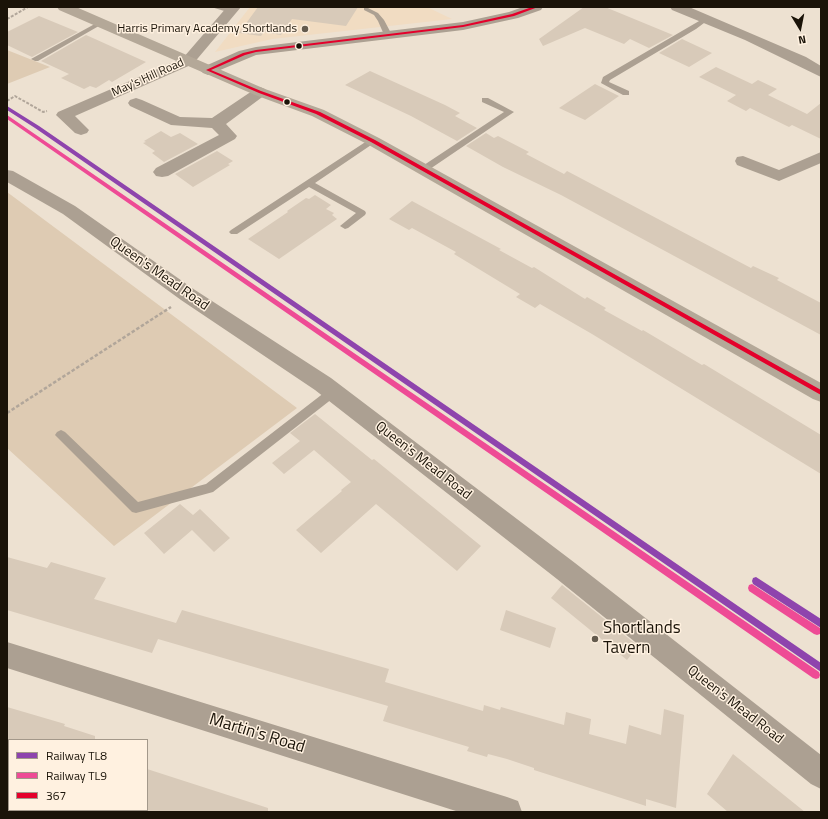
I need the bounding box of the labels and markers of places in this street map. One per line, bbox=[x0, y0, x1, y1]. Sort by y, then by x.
place label: Harris Primary Academy Shortlands bbox=[117, 22, 297, 36]
marker: Harris Primary Academy Shortlands bbox=[300, 24, 310, 34]
unlabelled marker bbox=[294, 41, 304, 51]
unlabelled marker bbox=[282, 97, 292, 107]
place label: Shortlands Tavern bbox=[603, 619, 681, 659]
marker: Shortlands Tavern bbox=[590, 634, 600, 644]

